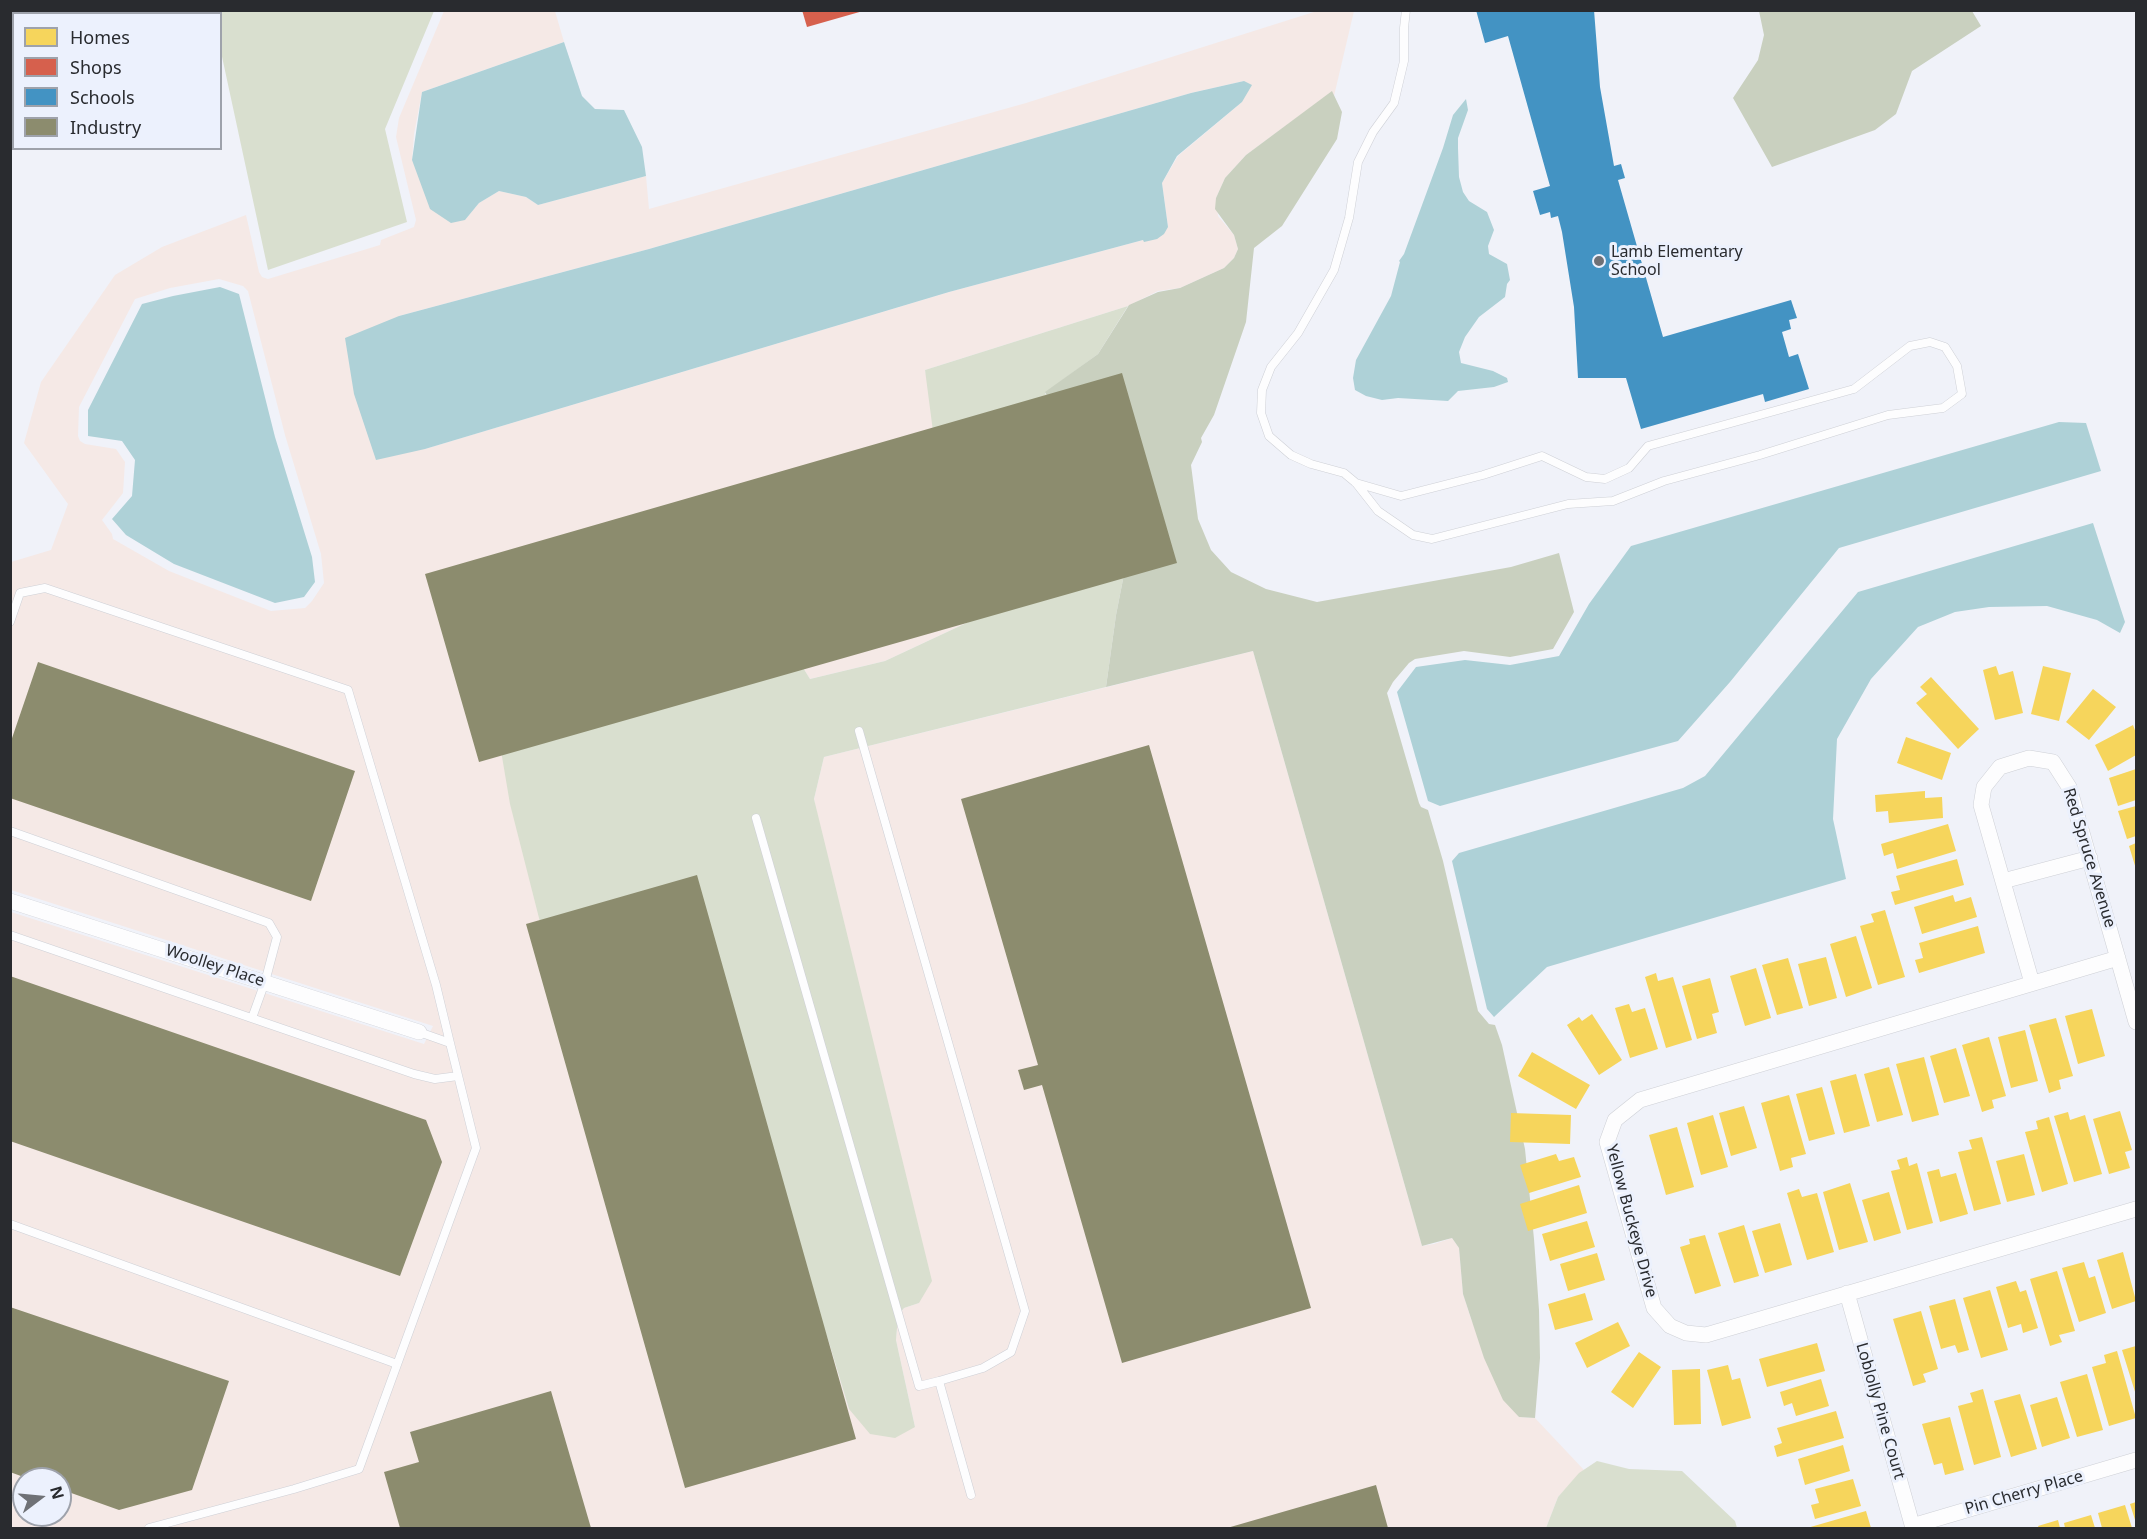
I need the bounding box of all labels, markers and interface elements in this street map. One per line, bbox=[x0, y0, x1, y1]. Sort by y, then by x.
legend bbox=[12, 12, 222, 150]
text: Homes bbox=[70, 25, 130, 49]
text: Shops bbox=[70, 55, 122, 79]
text: Schools bbox=[70, 85, 135, 109]
text: Industry bbox=[70, 115, 141, 139]
place label: Lamb Elementary School bbox=[1611, 242, 1743, 280]
marker: Lamb Elementary School bbox=[1592, 254, 1606, 268]
street label: Red Spruce Avenue bbox=[2059, 786, 2119, 930]
street label: Woolley Place bbox=[163, 941, 267, 991]
street label: Yellow Buckeye Drive bbox=[1601, 1142, 1661, 1300]
street label: Loblolly Pine Court bbox=[1851, 1340, 1909, 1482]
north arrow bbox=[12, 1467, 72, 1527]
street label: Pin Cherry Place bbox=[1963, 1467, 2085, 1519]
text: N bbox=[45, 1483, 70, 1502]

